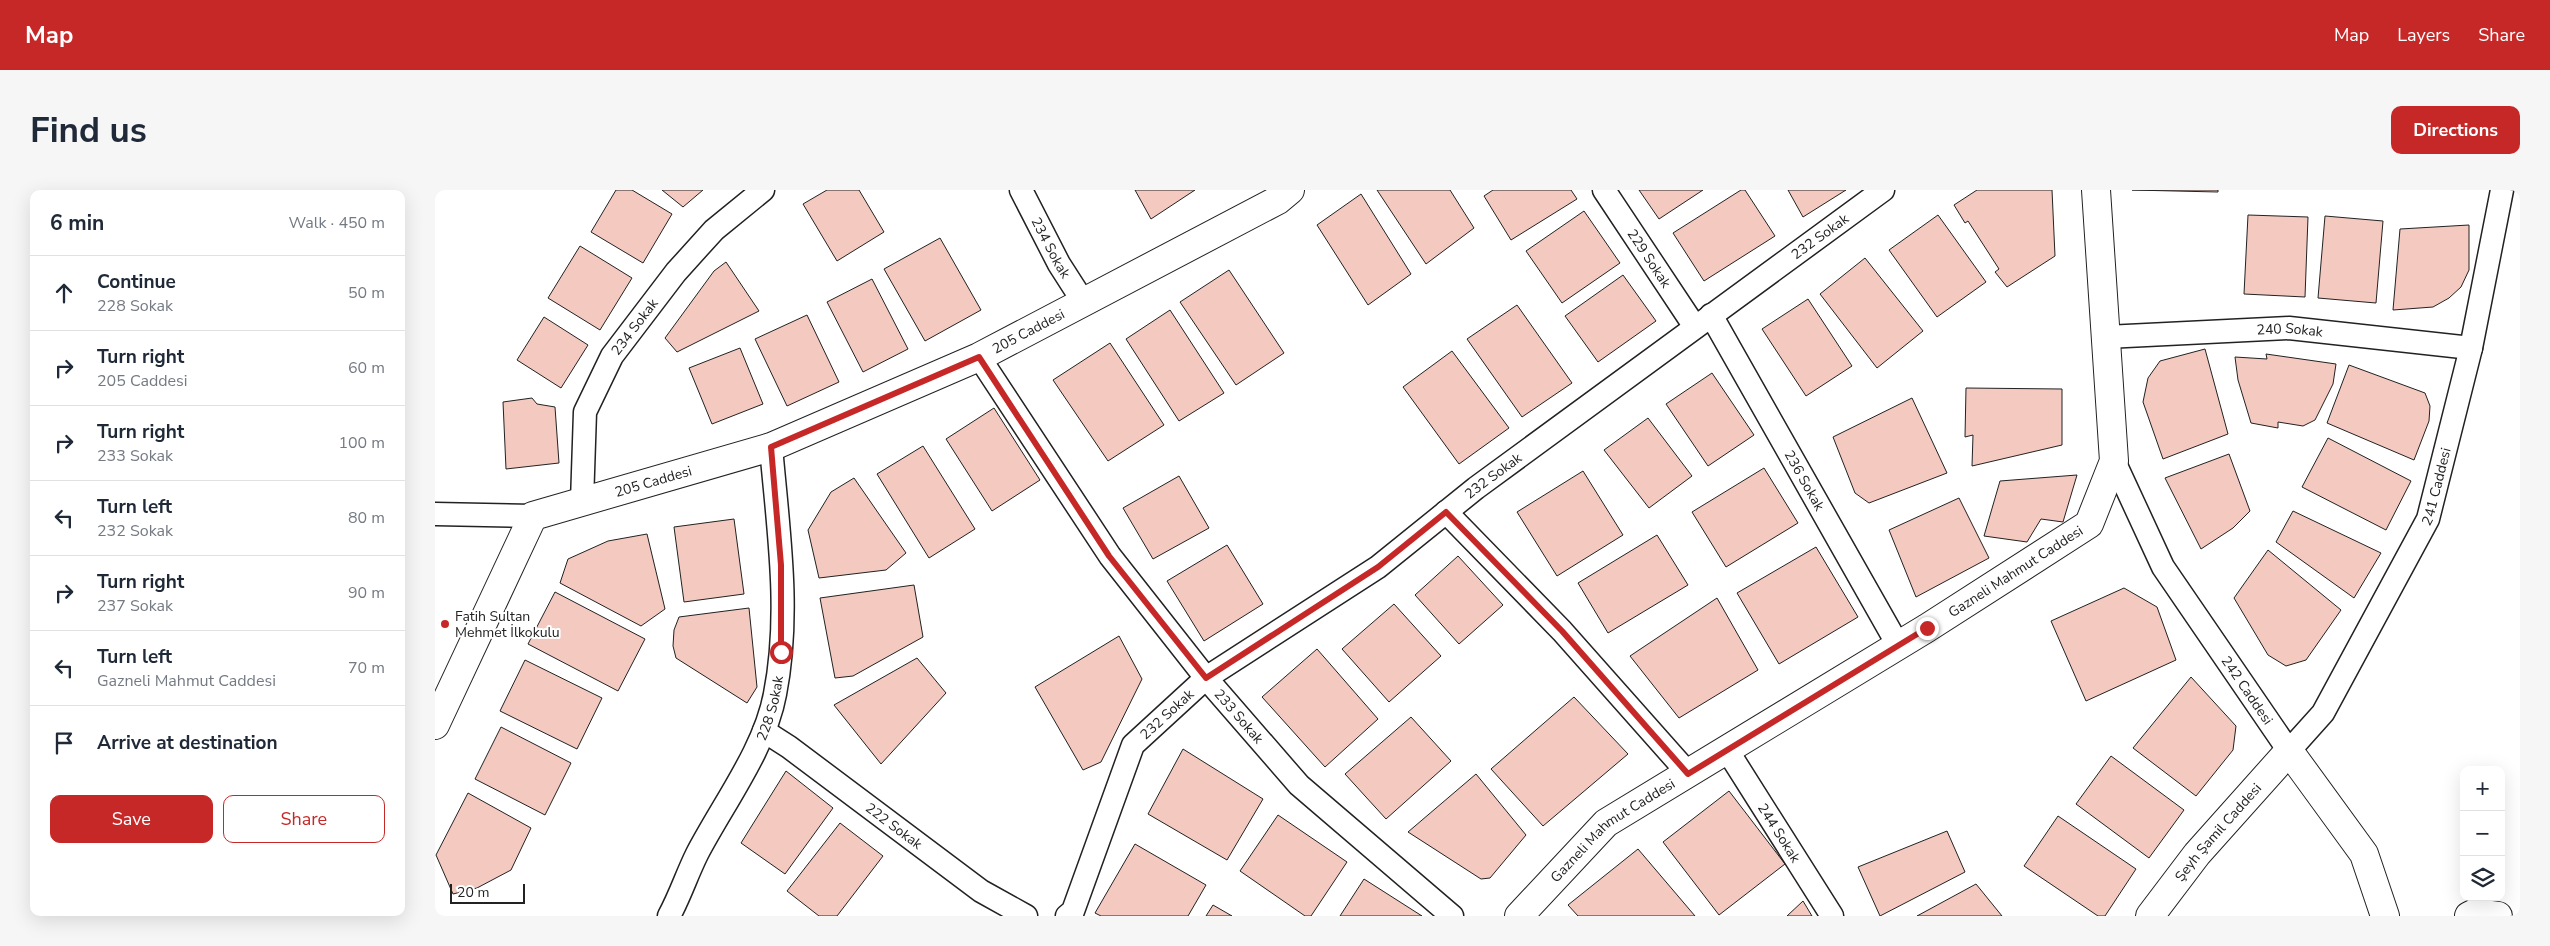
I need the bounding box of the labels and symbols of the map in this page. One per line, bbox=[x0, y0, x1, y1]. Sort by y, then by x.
street label: 232 Sokak bbox=[1788, 209, 1853, 264]
street label: 234 Sokak bbox=[1027, 214, 1075, 283]
street label: 229 Sokak bbox=[1623, 226, 1676, 292]
street label: 234 Sokak bbox=[607, 294, 663, 359]
street label: 205 Caddesi bbox=[989, 305, 1068, 358]
street label: 240 Sokak bbox=[2256, 319, 2325, 342]
street label: 241 Caddesi bbox=[2417, 446, 2456, 529]
street label: 236 Sokak bbox=[1780, 447, 1829, 515]
street label: 232 Sokak bbox=[1461, 448, 1527, 504]
street label: 205 Caddesi bbox=[613, 461, 694, 502]
street label: Gazneli Mahmut Caddesi bbox=[1945, 521, 2087, 622]
place label: Fatih Sultan Mehmet İlkokulu bbox=[455, 607, 559, 642]
route end bbox=[1916, 617, 1939, 640]
marker: Fatih Sultan Mehmet İlkokulu bbox=[439, 618, 451, 630]
route start bbox=[770, 641, 793, 664]
street label: 242 Caddesi bbox=[2217, 652, 2277, 728]
street label: 228 Sokak bbox=[752, 673, 788, 744]
street label: 232 Sokak bbox=[1136, 684, 1199, 744]
street label: 233 Sokak bbox=[1210, 685, 1268, 749]
street label: Gazneli Mahmut Caddesi bbox=[1546, 774, 1679, 887]
street label: Şeyh Şamil Caddesi bbox=[2171, 779, 2266, 885]
street label: 222 Sokak bbox=[861, 799, 927, 854]
street label: 244 Sokak bbox=[1753, 800, 1805, 867]
scale bar bbox=[450, 881, 525, 904]

